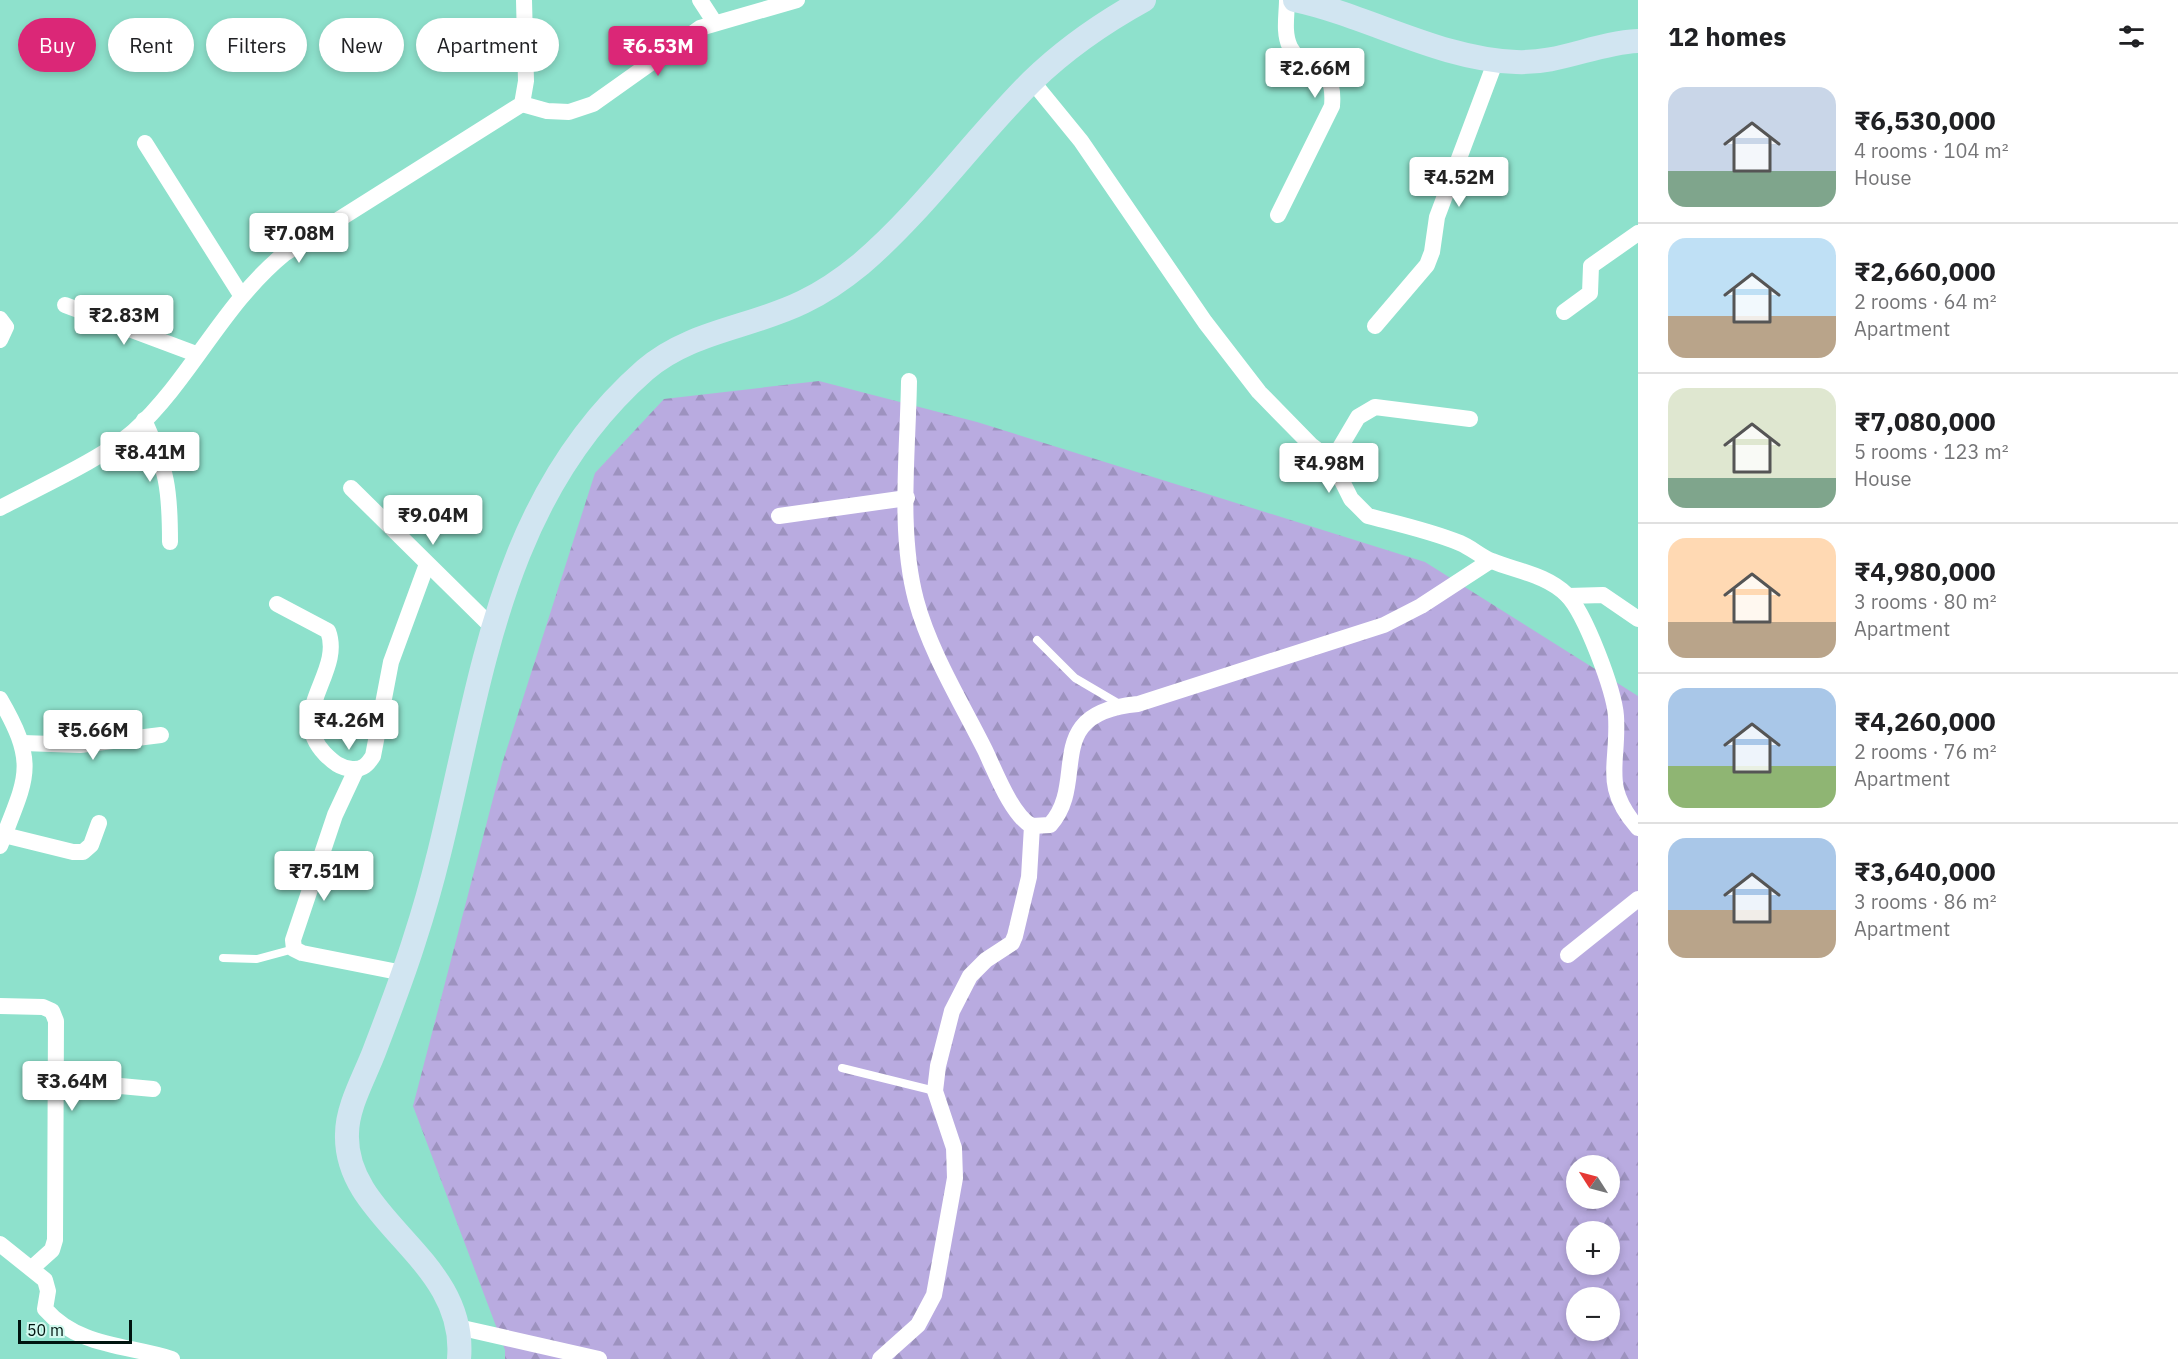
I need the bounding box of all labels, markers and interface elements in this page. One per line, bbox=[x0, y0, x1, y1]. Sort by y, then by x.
chip: Buy bbox=[18, 18, 96, 72]
chip: Rent bbox=[108, 18, 194, 72]
chip: Filters bbox=[206, 18, 307, 72]
chip: New bbox=[319, 18, 404, 72]
chip: Apartment bbox=[416, 18, 559, 72]
text: 12 homes bbox=[1668, 19, 1786, 53]
icon: filters bbox=[2115, 20, 2148, 53]
pin: ₹6.53M bbox=[609, 26, 707, 77]
text: ₹6.53M bbox=[622, 32, 694, 59]
pin: ₹2.66M bbox=[1266, 48, 1364, 99]
text: ₹2.66M bbox=[1279, 54, 1351, 81]
text: ₹6,530,000 bbox=[1854, 103, 1996, 137]
icon: home bbox=[1716, 111, 1788, 183]
text: 4 rooms · 104 m² bbox=[1854, 137, 2009, 164]
pin: ₹4.52M bbox=[1410, 157, 1508, 208]
text: ₹4.52M bbox=[1423, 163, 1495, 190]
text: House bbox=[1854, 164, 1911, 191]
pin: ₹7.08M bbox=[250, 213, 348, 264]
text: ₹7.08M bbox=[263, 219, 335, 246]
text: ₹2,660,000 bbox=[1854, 254, 1996, 288]
icon: home bbox=[1716, 262, 1788, 334]
text: 2 rooms · 64 m² bbox=[1854, 288, 1997, 315]
pin: ₹2.83M bbox=[75, 295, 173, 346]
text: ₹2.83M bbox=[88, 301, 160, 328]
text: Apartment bbox=[1854, 315, 1950, 342]
text: ₹7,080,000 bbox=[1854, 404, 1996, 438]
icon: home bbox=[1716, 412, 1788, 484]
pin: ₹8.41M bbox=[101, 432, 199, 483]
text: ₹8.41M bbox=[114, 438, 186, 465]
text: 5 rooms · 123 m² bbox=[1854, 438, 2009, 465]
pin: ₹4.98M bbox=[1280, 443, 1378, 494]
text: ₹4.98M bbox=[1293, 449, 1365, 476]
text: House bbox=[1854, 465, 1911, 492]
pin: ₹9.04M bbox=[384, 495, 482, 546]
text: ₹9.04M bbox=[397, 501, 469, 528]
text: ₹4,980,000 bbox=[1854, 554, 1996, 588]
icon: home bbox=[1716, 562, 1788, 634]
text: 3 rooms · 80 m² bbox=[1854, 588, 1997, 615]
text: Apartment bbox=[1854, 615, 1950, 642]
pin: ₹4.26M bbox=[300, 700, 398, 751]
text: ₹4,260,000 bbox=[1854, 704, 1996, 738]
text: ₹4.26M bbox=[313, 706, 385, 733]
pin: ₹5.66M bbox=[44, 710, 142, 761]
icon: home bbox=[1716, 712, 1788, 784]
text: ₹5.66M bbox=[57, 716, 129, 743]
text: 2 rooms · 76 m² bbox=[1854, 738, 1997, 765]
text: Apartment bbox=[1854, 765, 1950, 792]
pin: ₹7.51M bbox=[275, 851, 373, 902]
text: ₹3,640,000 bbox=[1854, 854, 1996, 888]
text: ₹7.51M bbox=[288, 857, 360, 884]
icon: home bbox=[1716, 862, 1788, 934]
text: 3 rooms · 86 m² bbox=[1854, 888, 1997, 915]
text: Apartment bbox=[1854, 915, 1950, 942]
pin: ₹3.64M bbox=[23, 1061, 121, 1112]
text: ₹3.64M bbox=[36, 1067, 108, 1094]
north arrow bbox=[1566, 1155, 1620, 1209]
map controls bbox=[1566, 1155, 1620, 1341]
button: + bbox=[1566, 1221, 1620, 1275]
button: − bbox=[1566, 1287, 1620, 1341]
scale bar bbox=[18, 1317, 132, 1344]
text: 50 m bbox=[27, 1320, 64, 1340]

